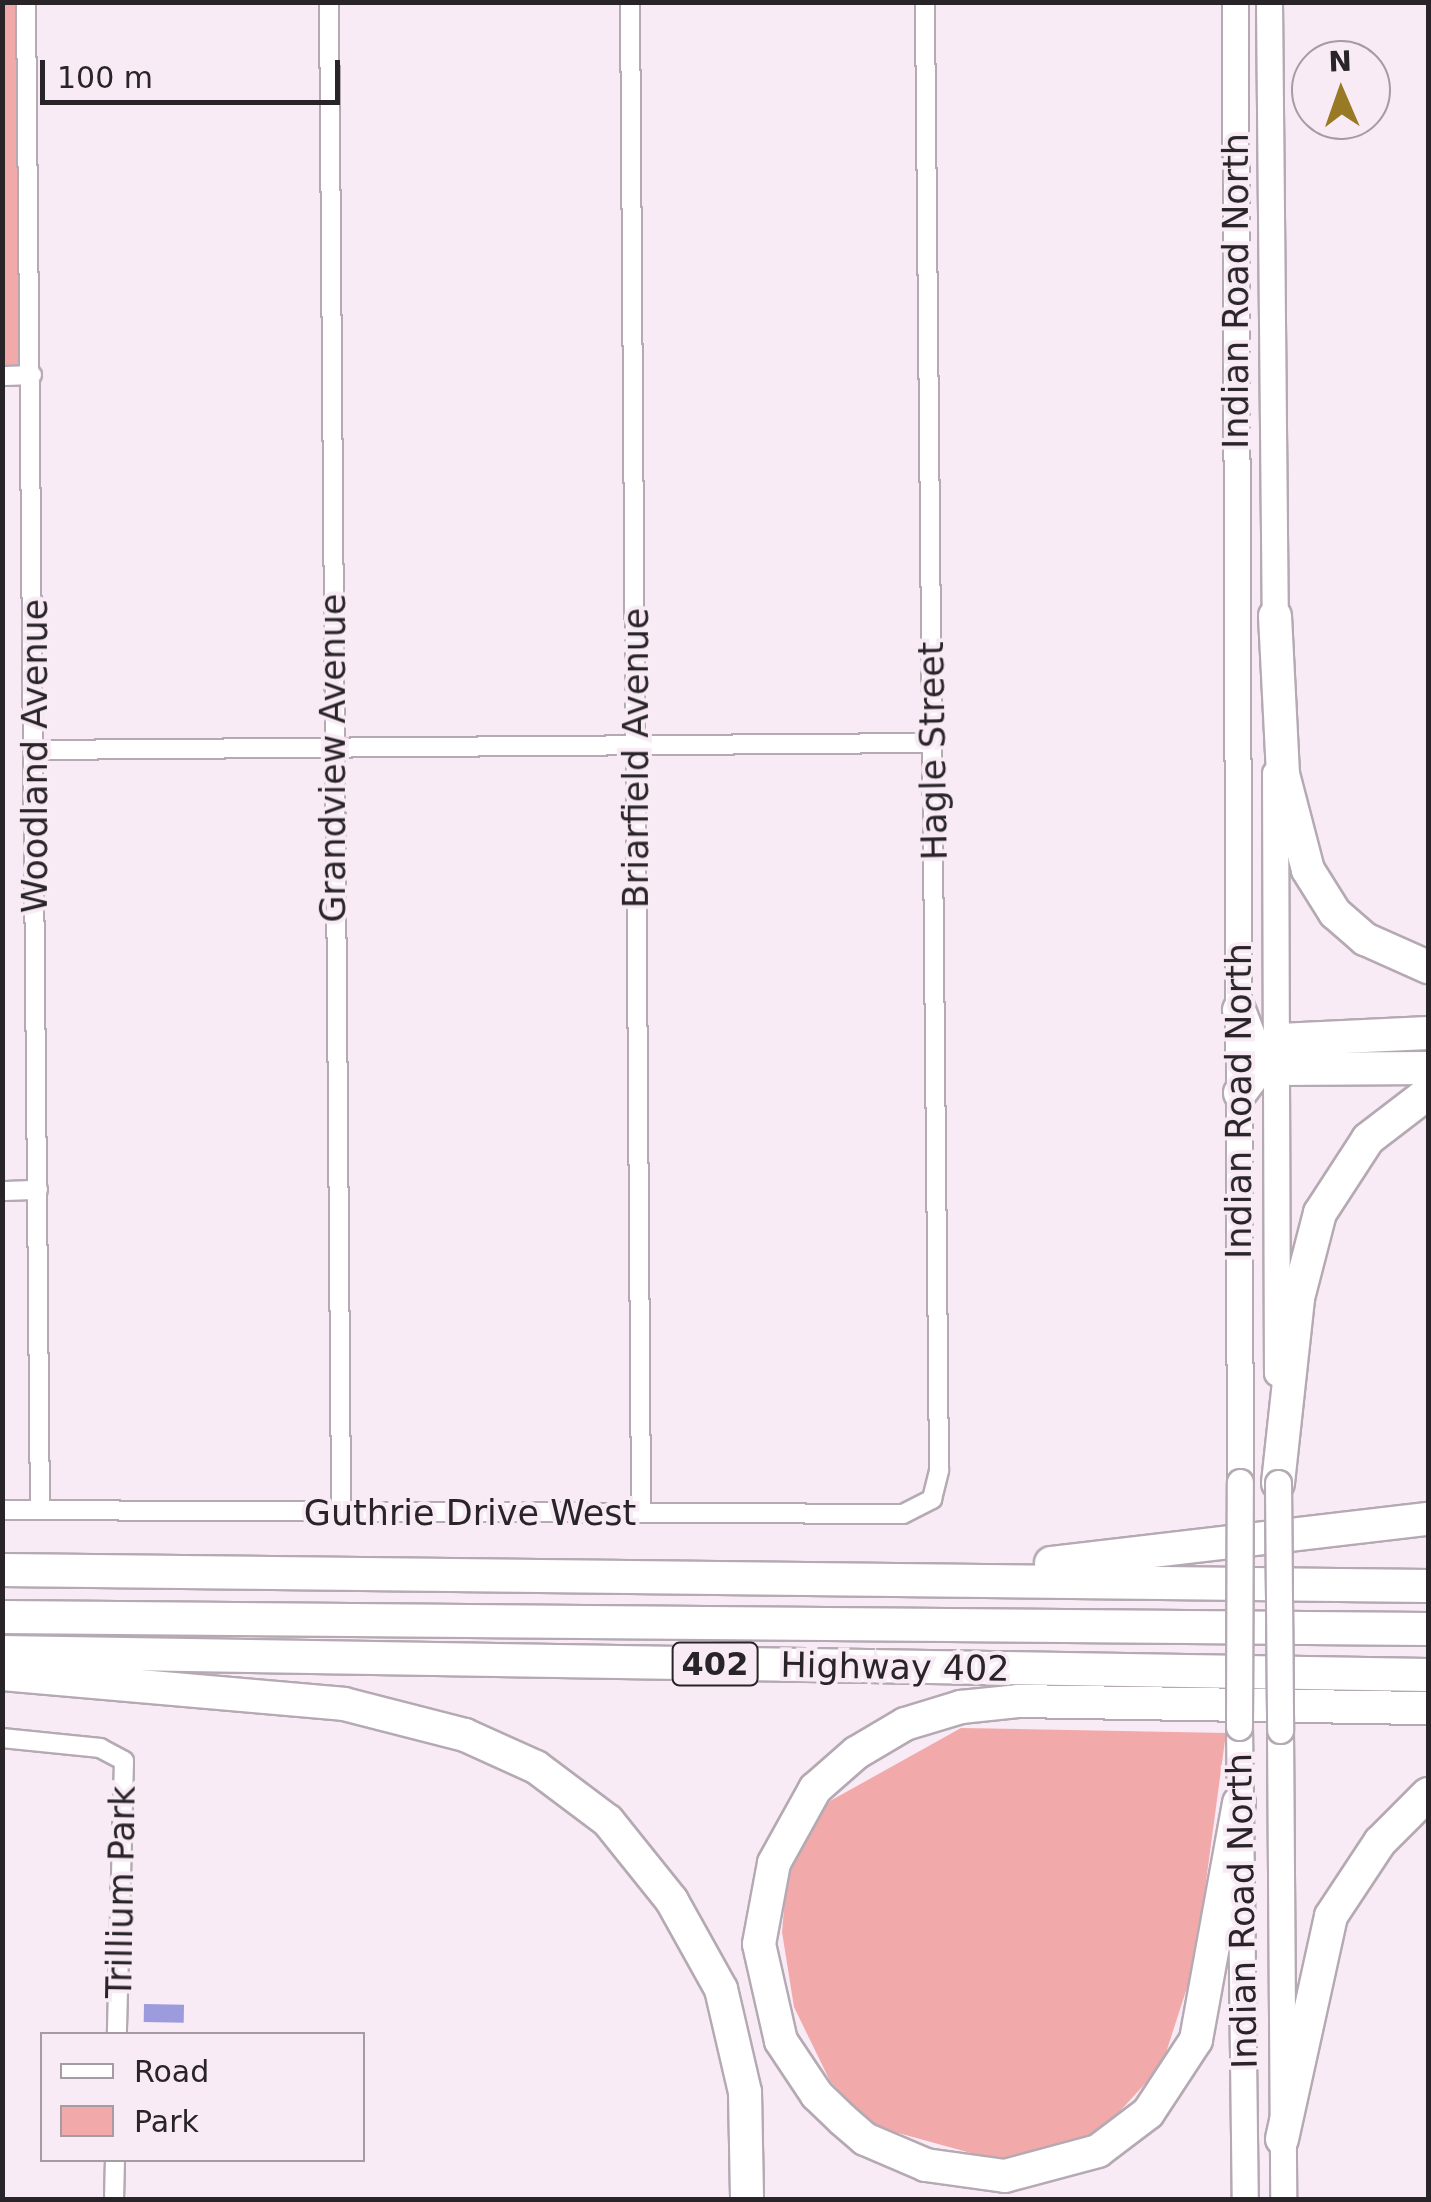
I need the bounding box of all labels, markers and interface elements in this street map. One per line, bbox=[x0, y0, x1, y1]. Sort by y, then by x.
scale bar bbox=[45, 40, 345, 102]
north arrow bbox=[1291, 40, 1391, 140]
text: N bbox=[1328, 45, 1352, 78]
text: 100 m bbox=[57, 60, 153, 95]
street label: Indian Road North bbox=[1215, 133, 1257, 449]
street label: Grandview Avenue bbox=[312, 593, 354, 923]
street label: Woodland Avenue bbox=[14, 599, 56, 913]
street label: Briarfield Avenue bbox=[615, 608, 657, 908]
street label: Hagle Street bbox=[910, 641, 956, 861]
street label: Indian Road North bbox=[1218, 943, 1260, 1259]
street label: Guthrie Drive West bbox=[304, 1492, 636, 1534]
road number: 402 bbox=[670, 1637, 760, 1691]
street label: Highway 402 bbox=[780, 1644, 1010, 1690]
street label: Indian Road North bbox=[1218, 1753, 1266, 2069]
street label: Trillium Park bbox=[98, 1785, 144, 1999]
legend bbox=[40, 2032, 365, 2162]
text: Road bbox=[134, 2054, 209, 2089]
text: Park bbox=[134, 2104, 199, 2139]

